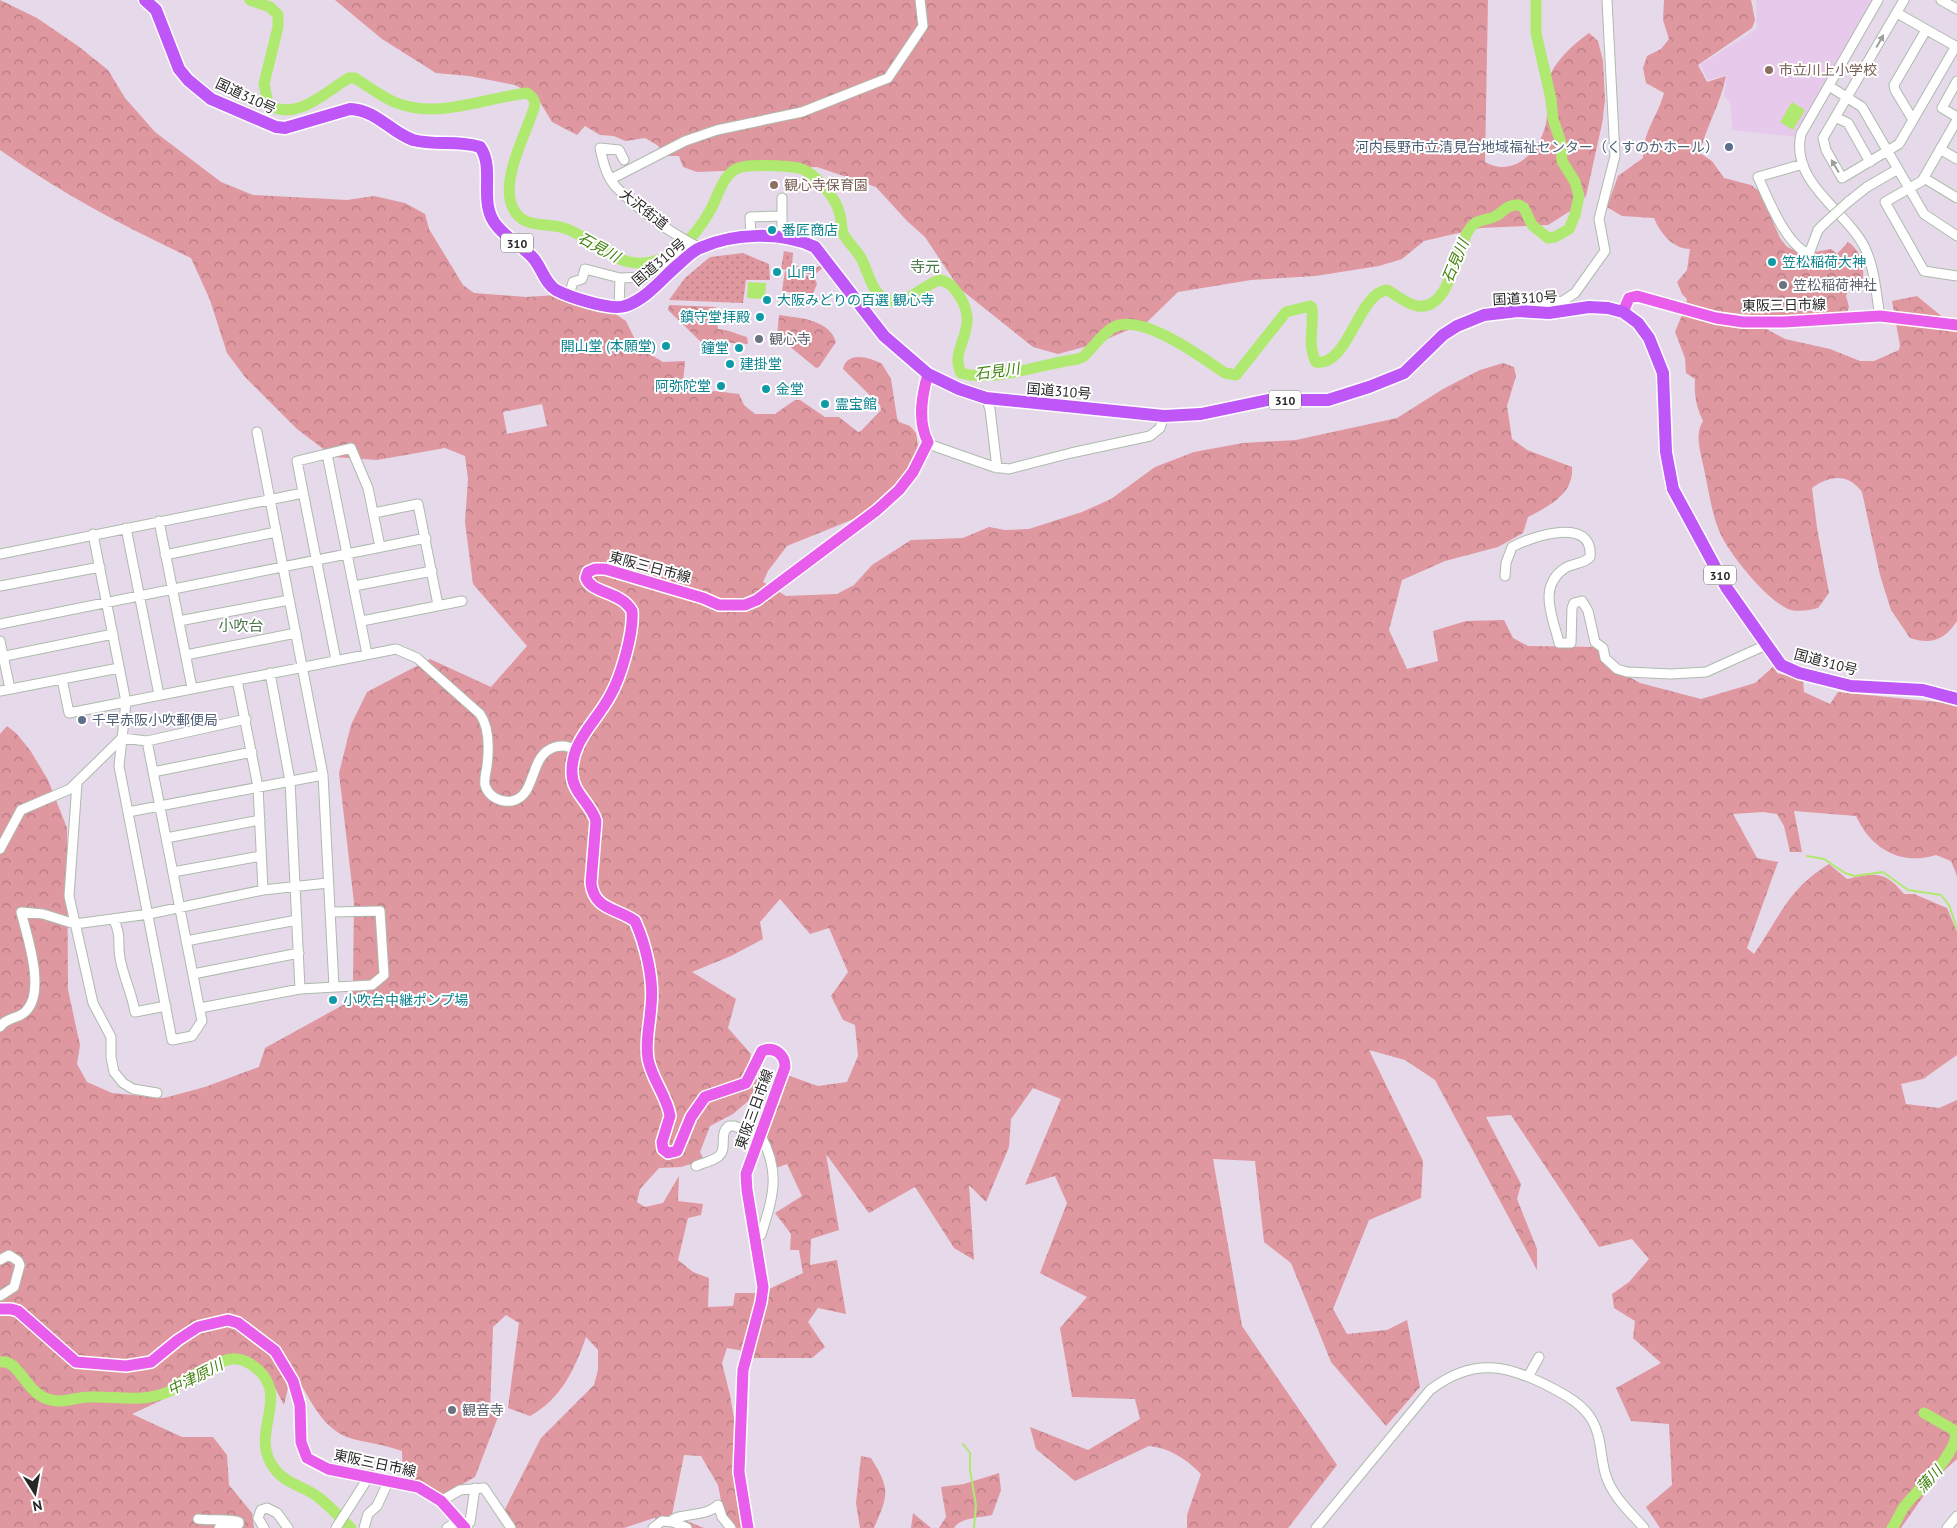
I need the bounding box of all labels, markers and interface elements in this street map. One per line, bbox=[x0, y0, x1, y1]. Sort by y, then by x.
one-way arrow bbox=[1876, 34, 1885, 48]
place label: 市立川上小学校 bbox=[1779, 61, 1877, 79]
marker: 市立川上小学校 bbox=[1763, 64, 1775, 76]
street label: 国道310号 bbox=[213, 74, 279, 118]
place label: 河内長野市立清見台地域福祉センター（くすのかホール） bbox=[1355, 138, 1719, 156]
marker: 河内長野市立清見台地域福祉センター（くすのかホール） bbox=[1723, 141, 1735, 153]
one-way arrow bbox=[1831, 160, 1840, 173]
place label: 観心寺保育園 bbox=[784, 176, 868, 194]
marker: 観心寺保育園 bbox=[768, 179, 780, 191]
street label: 大沢街道 bbox=[616, 185, 672, 233]
place label: 番匠商店 bbox=[782, 221, 838, 239]
marker: 番匠商店 bbox=[766, 224, 778, 236]
water label: 石見川 bbox=[575, 228, 625, 267]
road number: 310 bbox=[501, 234, 533, 252]
street label: 国道310号 bbox=[628, 234, 690, 290]
water label: 石見川 bbox=[1437, 235, 1473, 285]
place label: 笠松稲荷大神 bbox=[1782, 253, 1866, 271]
marker: 笠松稲荷大神 bbox=[1766, 256, 1778, 268]
district label: 寺元 bbox=[910, 257, 940, 276]
place label: 山門 bbox=[787, 263, 815, 281]
marker: 山門 bbox=[771, 266, 783, 278]
place label: 笠松稲荷神社 bbox=[1793, 276, 1877, 294]
marker: 笠松稲荷神社 bbox=[1777, 279, 1789, 291]
street label: 国道310号 bbox=[1492, 287, 1558, 309]
place label: 大阪みどりの百選 観心寺 bbox=[777, 291, 935, 309]
marker: 大阪みどりの百選 観心寺 bbox=[761, 294, 773, 306]
street label: 東阪三日市線 bbox=[1742, 295, 1826, 315]
place label: 鎮守堂拝殿 bbox=[680, 308, 750, 326]
marker: 鎮守堂拝殿 bbox=[754, 311, 766, 323]
place label: 観心寺 bbox=[769, 330, 811, 348]
marker: 観心寺 bbox=[753, 333, 765, 345]
place label: 開山堂 (本願堂) bbox=[560, 337, 656, 355]
place label: 鐘堂 bbox=[701, 339, 729, 357]
marker: 開山堂 (本願堂) bbox=[660, 340, 672, 352]
marker: 鐘堂 bbox=[733, 342, 745, 354]
place label: 建掛堂 bbox=[740, 355, 782, 373]
marker: 建掛堂 bbox=[724, 358, 736, 370]
water label: 石見川 bbox=[973, 358, 1023, 384]
place label: 阿弥陀堂 bbox=[655, 377, 711, 395]
street label: 国道310号 bbox=[1026, 379, 1092, 403]
marker: 阿弥陀堂 bbox=[715, 380, 727, 392]
place label: 金堂 bbox=[776, 380, 804, 398]
marker: 金堂 bbox=[760, 383, 772, 395]
road number: 310 bbox=[1269, 390, 1301, 410]
place label: 霊宝館 bbox=[835, 395, 877, 413]
marker: 霊宝館 bbox=[819, 398, 831, 410]
street label: 東阪三日市線 bbox=[607, 547, 693, 587]
road number: 310 bbox=[1704, 566, 1736, 584]
district label: 小吹台 bbox=[218, 616, 264, 635]
street label: 国道310号 bbox=[1792, 645, 1860, 679]
place label: 千早赤阪小吹郵便局 bbox=[92, 711, 218, 729]
marker: 千早赤阪小吹郵便局 bbox=[76, 714, 88, 726]
place label: 小吹台中継ポンプ場 bbox=[343, 991, 469, 1009]
marker: 小吹台中継ポンプ場 bbox=[327, 994, 339, 1006]
street label: 東阪三日市線 bbox=[731, 1066, 777, 1152]
water label: 中津原川 bbox=[164, 1354, 228, 1399]
place label: 観音寺 bbox=[462, 1401, 504, 1419]
marker: 観音寺 bbox=[446, 1404, 458, 1416]
street label: 東阪三日市線 bbox=[332, 1445, 418, 1481]
water label: 蒲川 bbox=[1912, 1460, 1947, 1497]
north arrow bbox=[10, 1468, 60, 1518]
text: N bbox=[31, 1496, 44, 1515]

